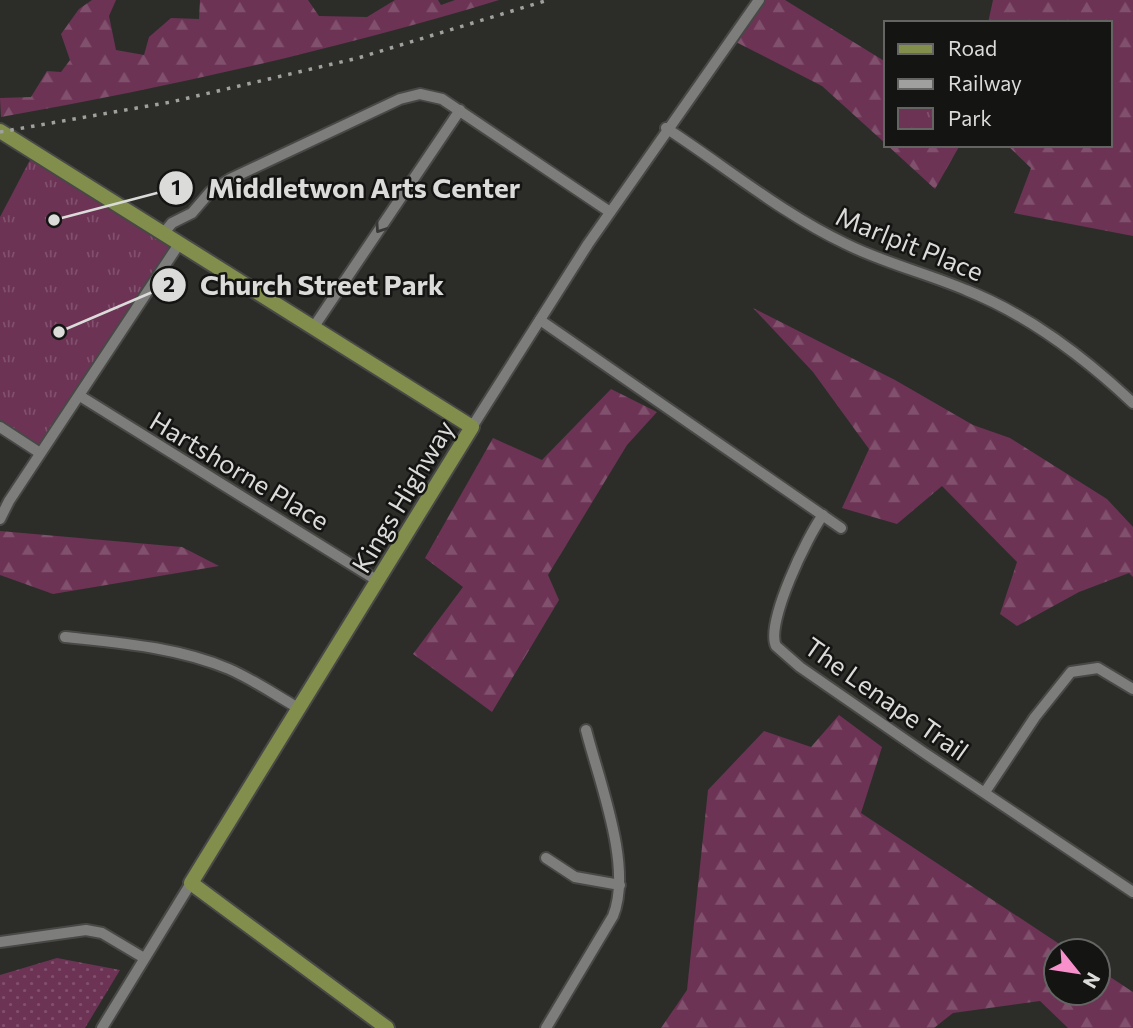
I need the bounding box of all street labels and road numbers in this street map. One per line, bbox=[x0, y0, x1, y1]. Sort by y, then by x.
street label: Marlpit Place bbox=[832, 199, 988, 287]
street label: Hartshorne Place bbox=[145, 404, 335, 536]
street label: Kings Highway bbox=[344, 414, 460, 578]
street label: The Lenape Trail bbox=[799, 630, 975, 766]

